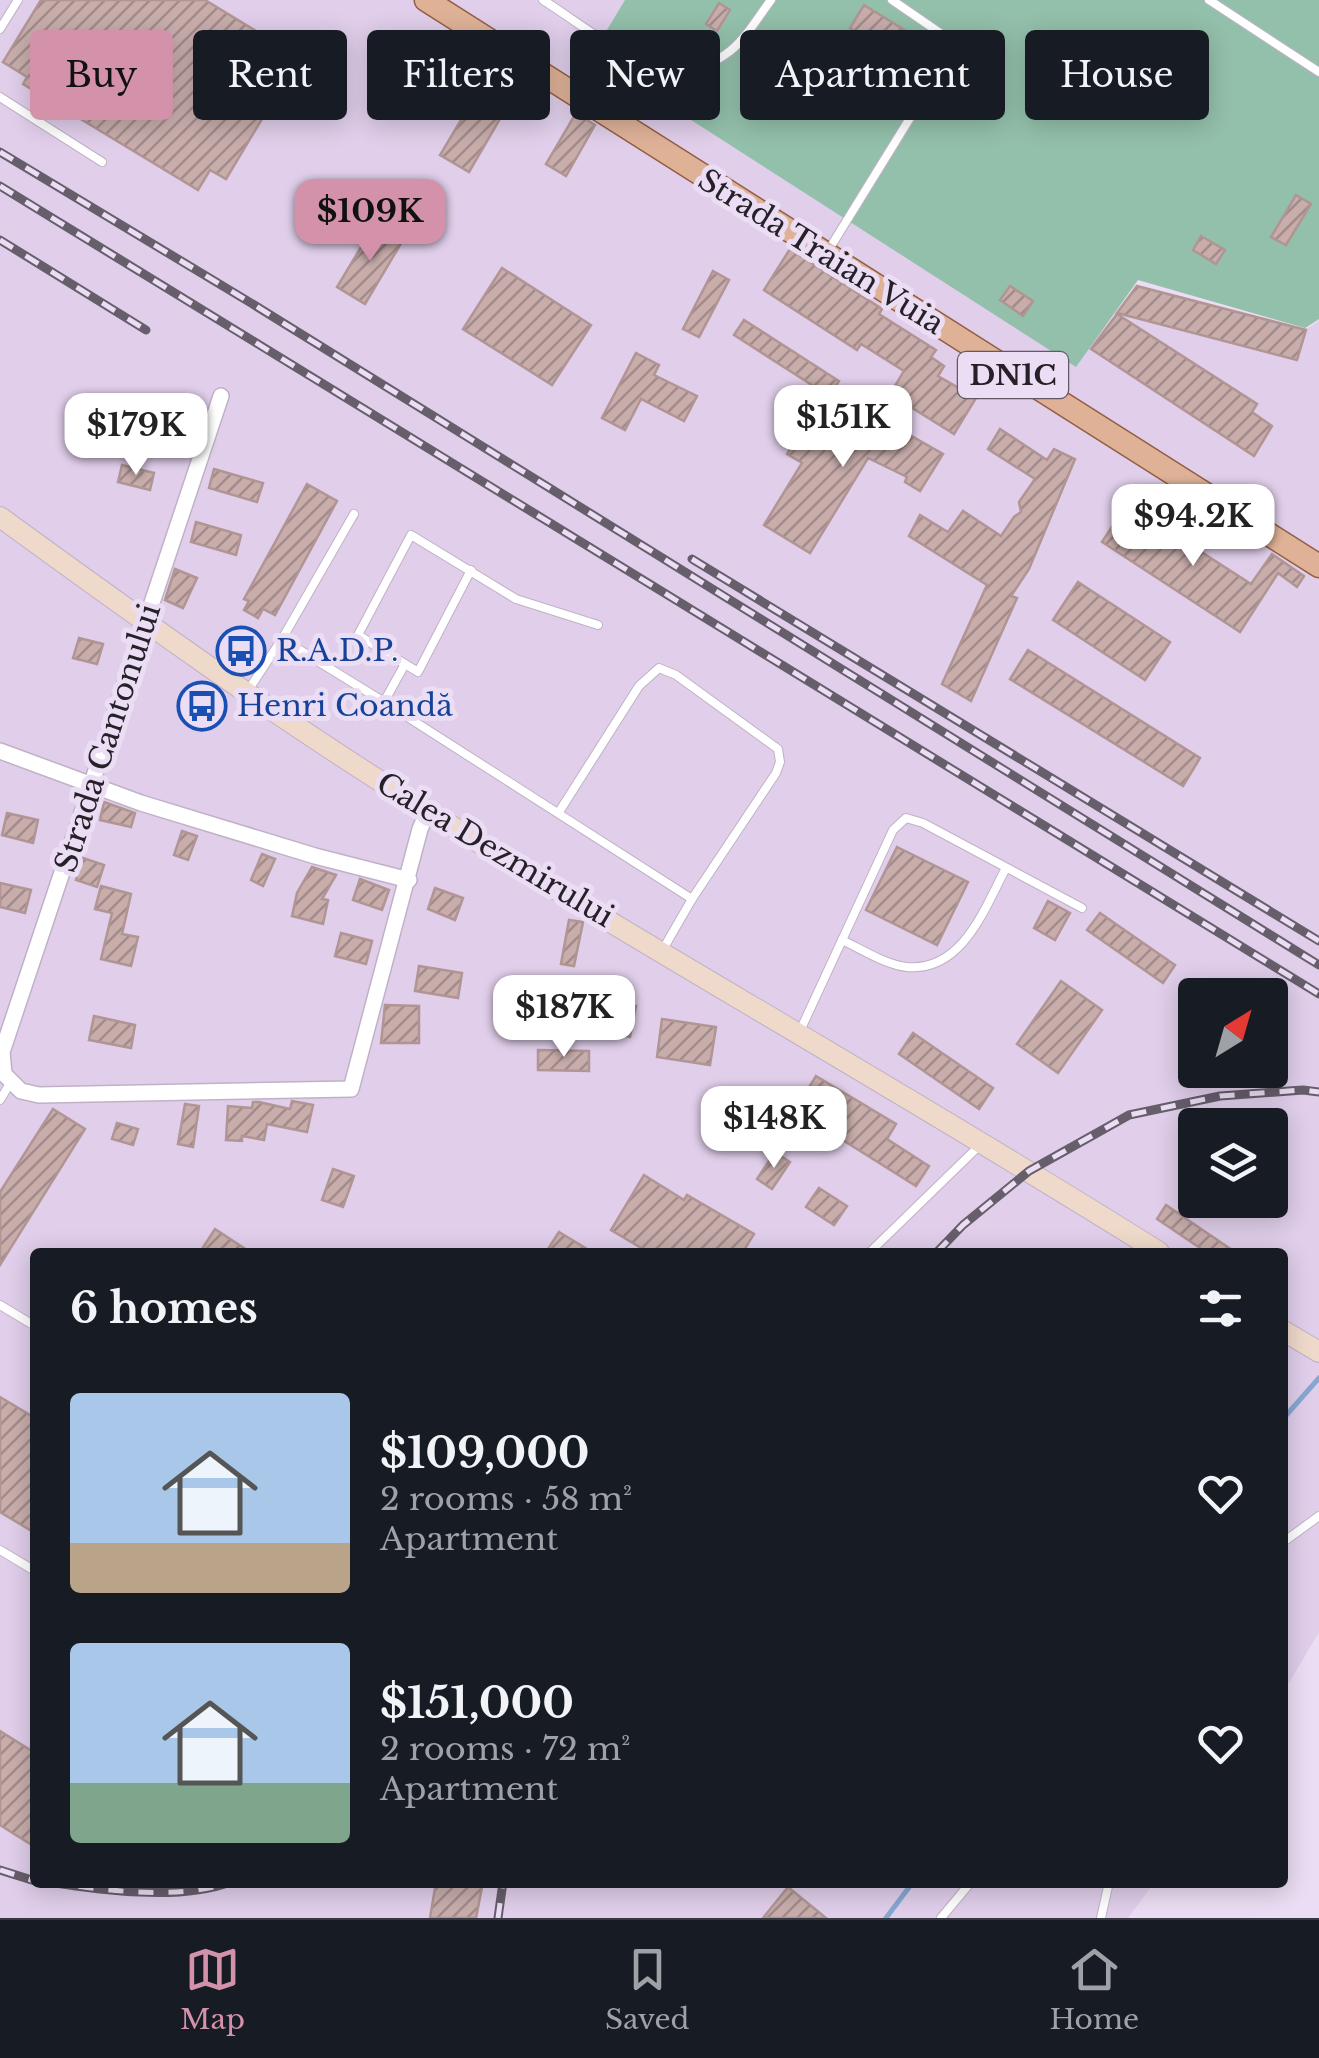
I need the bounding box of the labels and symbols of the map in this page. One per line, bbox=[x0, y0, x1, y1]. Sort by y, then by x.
street label: Strada Traian Vuia bbox=[692, 161, 951, 342]
pin: $109K bbox=[300, 179, 440, 264]
road number: DN1C bbox=[958, 352, 1068, 398]
pin: $151K bbox=[773, 385, 913, 470]
pin: $179K bbox=[66, 393, 206, 478]
pin: $94.2K bbox=[1112, 484, 1274, 569]
street label: Strada Cantonului bbox=[47, 599, 168, 877]
bus stop icon: R.A.D.P. bbox=[215, 625, 267, 677]
place label: R.A.D.P. bbox=[276, 632, 399, 669]
bus stop icon: Henri Coandă bbox=[176, 680, 228, 732]
place label: Henri Coandă bbox=[237, 687, 453, 724]
street label: Calea Dezmirului bbox=[370, 764, 620, 935]
pin: $187K bbox=[494, 975, 634, 1060]
north arrow bbox=[1178, 978, 1288, 1088]
pin: $148K bbox=[704, 1086, 844, 1171]

